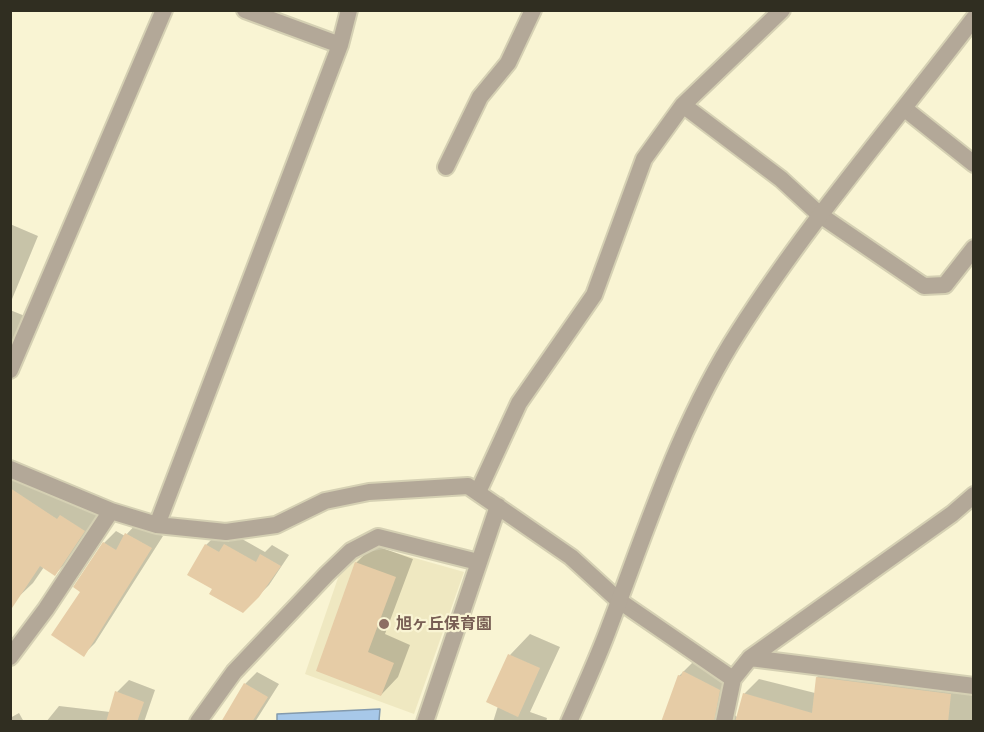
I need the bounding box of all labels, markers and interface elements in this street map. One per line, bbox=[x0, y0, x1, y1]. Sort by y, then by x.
place label: 旭ヶ丘保育園 bbox=[396, 614, 492, 634]
marker: 旭ヶ丘保育園 bbox=[377, 617, 391, 631]

